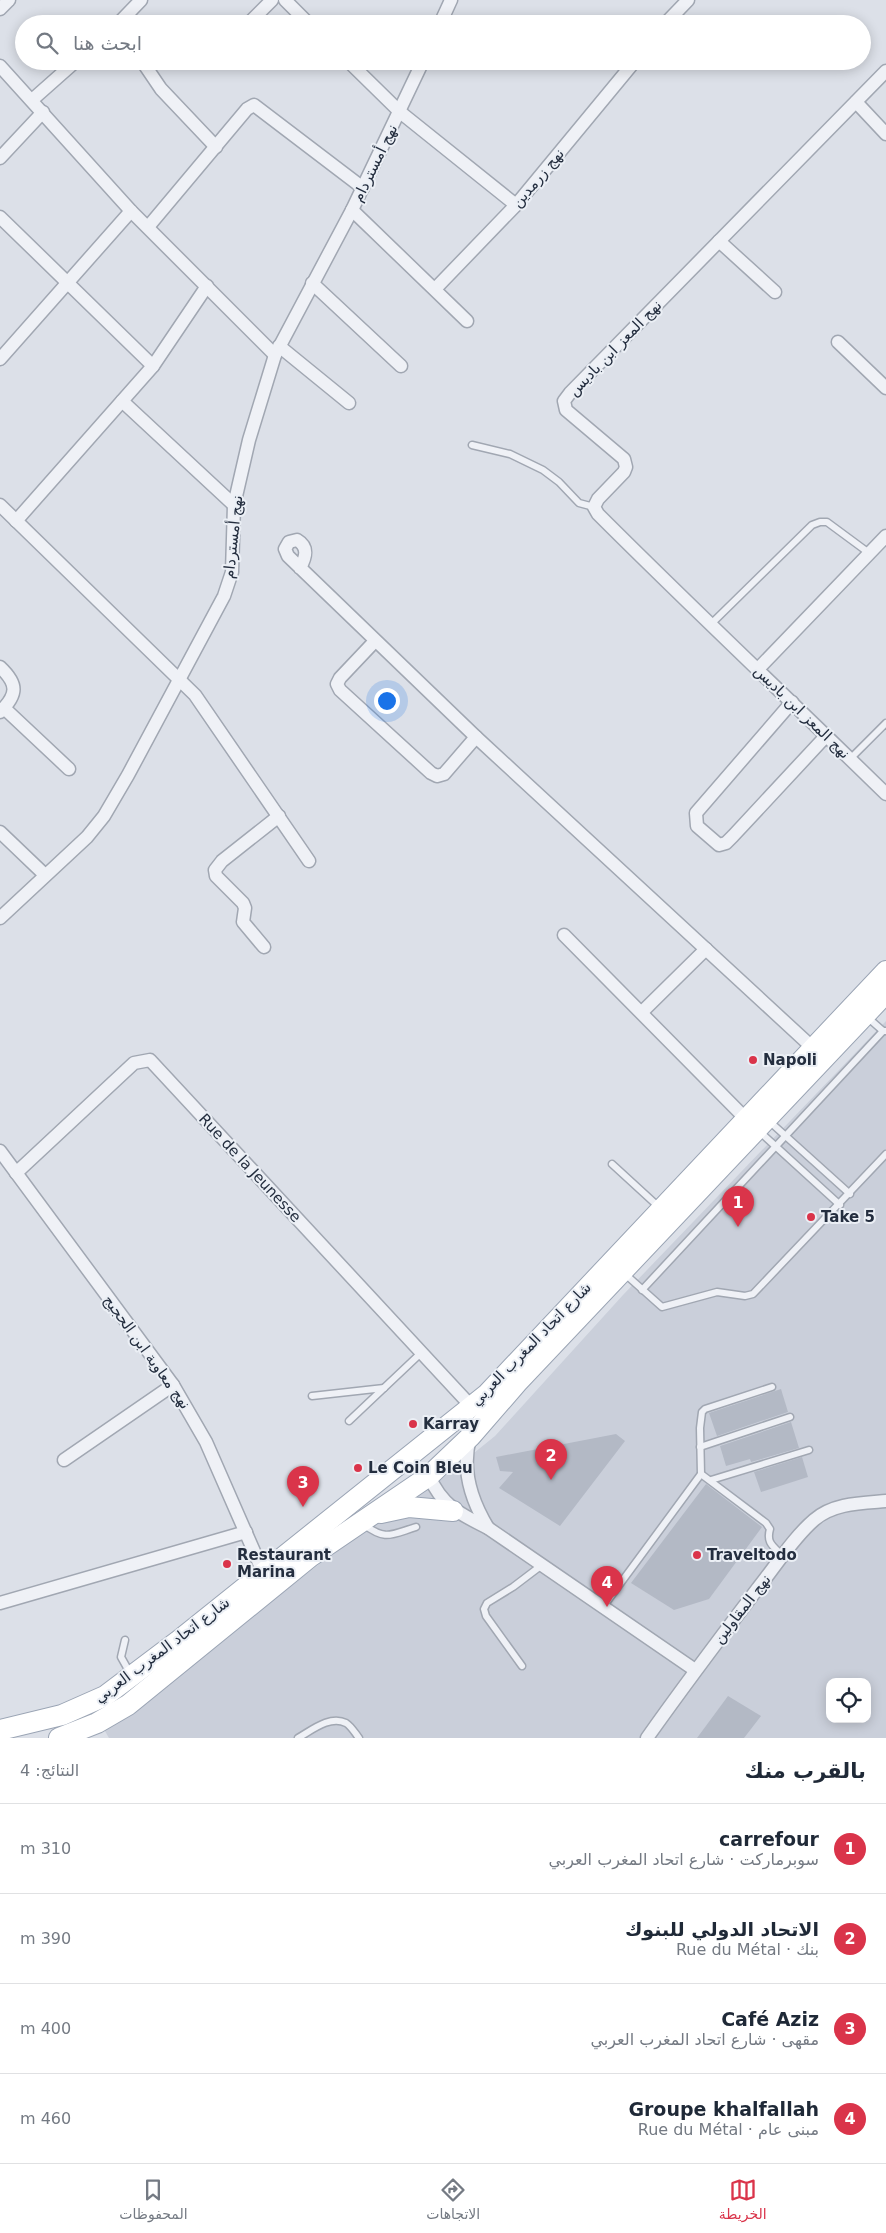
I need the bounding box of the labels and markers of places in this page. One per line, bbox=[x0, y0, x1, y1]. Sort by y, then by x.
place label: Napoli bbox=[763, 1051, 817, 1069]
marker: Napoli bbox=[747, 1054, 759, 1066]
pin: 1 bbox=[722, 1186, 754, 1227]
place label: Take 5 bbox=[821, 1208, 875, 1226]
marker: Take 5 bbox=[805, 1211, 817, 1223]
place label: Karray bbox=[423, 1415, 479, 1433]
marker: Karray bbox=[407, 1418, 419, 1430]
pin: 2 bbox=[535, 1439, 567, 1480]
place label: Le Coin Bleu bbox=[368, 1459, 473, 1477]
marker: Le Coin Bleu bbox=[352, 1462, 364, 1474]
pin: 3 bbox=[287, 1466, 319, 1507]
place label: Restaurant Marina bbox=[237, 1546, 331, 1581]
place label: Traveltodo bbox=[707, 1546, 797, 1564]
marker: Traveltodo bbox=[691, 1549, 703, 1561]
marker: Restaurant Marina bbox=[221, 1558, 233, 1570]
pin: 4 bbox=[591, 1566, 623, 1607]

